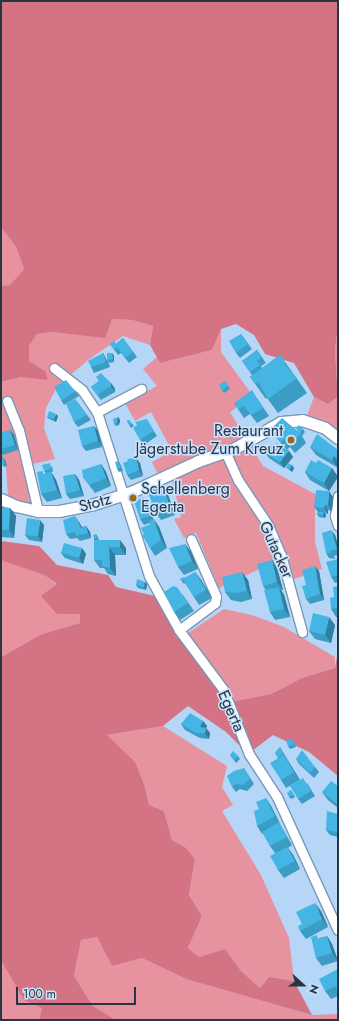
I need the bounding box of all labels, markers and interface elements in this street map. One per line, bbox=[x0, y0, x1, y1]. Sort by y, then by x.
place label: Restaurant Jägerstube Zum Kreuz bbox=[135, 421, 283, 459]
marker: Restaurant Jägerstube Zum Kreuz bbox=[286, 435, 296, 445]
place label: Schellenberg Egerta bbox=[141, 479, 230, 517]
street label: Stotz bbox=[77, 489, 113, 517]
marker: Schellenberg Egerta bbox=[128, 493, 138, 503]
street label: Gutacker bbox=[255, 518, 297, 582]
street label: Egerta bbox=[213, 687, 249, 735]
north arrow bbox=[283, 965, 323, 1005]
scale bar bbox=[18, 979, 138, 1005]
text: N bbox=[305, 982, 323, 996]
text: 100 m bbox=[23, 985, 56, 1003]

